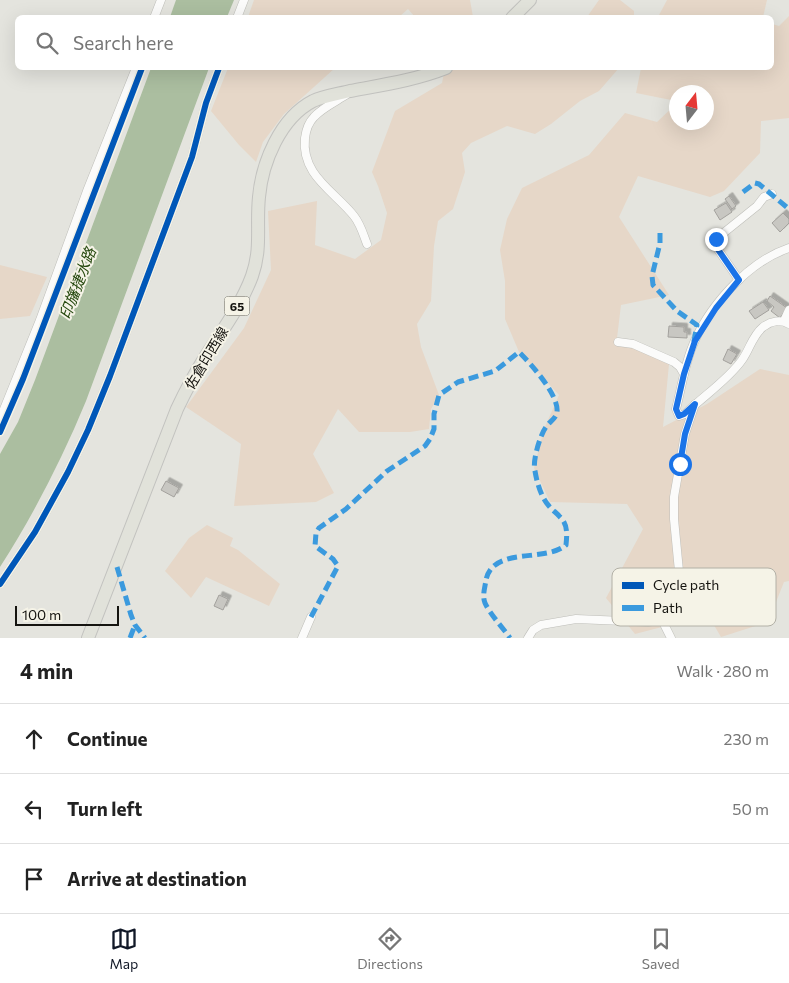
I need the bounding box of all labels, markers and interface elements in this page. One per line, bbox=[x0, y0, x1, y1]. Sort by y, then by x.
search box bbox=[15, 15, 774, 70]
icon: search bbox=[33, 29, 61, 57]
text: Search here bbox=[73, 31, 173, 54]
north arrow bbox=[669, 85, 714, 130]
route end bbox=[705, 228, 728, 251]
water label: 印旛捷水路 bbox=[55, 243, 100, 321]
road number: 65 bbox=[224, 296, 250, 316]
street label: 佐倉印西線 bbox=[181, 324, 231, 392]
route start bbox=[669, 453, 692, 476]
legend bbox=[612, 568, 776, 626]
text: Cycle path bbox=[653, 576, 719, 593]
text: Path bbox=[653, 599, 683, 616]
scale bar bbox=[15, 603, 119, 626]
text: 100 m bbox=[22, 606, 61, 623]
text: 4 min bbox=[20, 658, 73, 683]
text: Walk · 280 m bbox=[677, 661, 769, 680]
icon: ahead bbox=[20, 725, 48, 753]
text: Continue bbox=[67, 727, 147, 750]
text: 230 m bbox=[724, 729, 769, 748]
icon: left bbox=[20, 795, 48, 823]
text: Turn left bbox=[67, 797, 142, 820]
text: 50 m bbox=[732, 799, 769, 818]
icon: arrive bbox=[20, 865, 48, 893]
text: Arrive at destination bbox=[67, 867, 247, 890]
tab: Map bbox=[109, 925, 138, 972]
tab: Directions bbox=[357, 925, 423, 972]
tab: Saved bbox=[642, 925, 680, 972]

